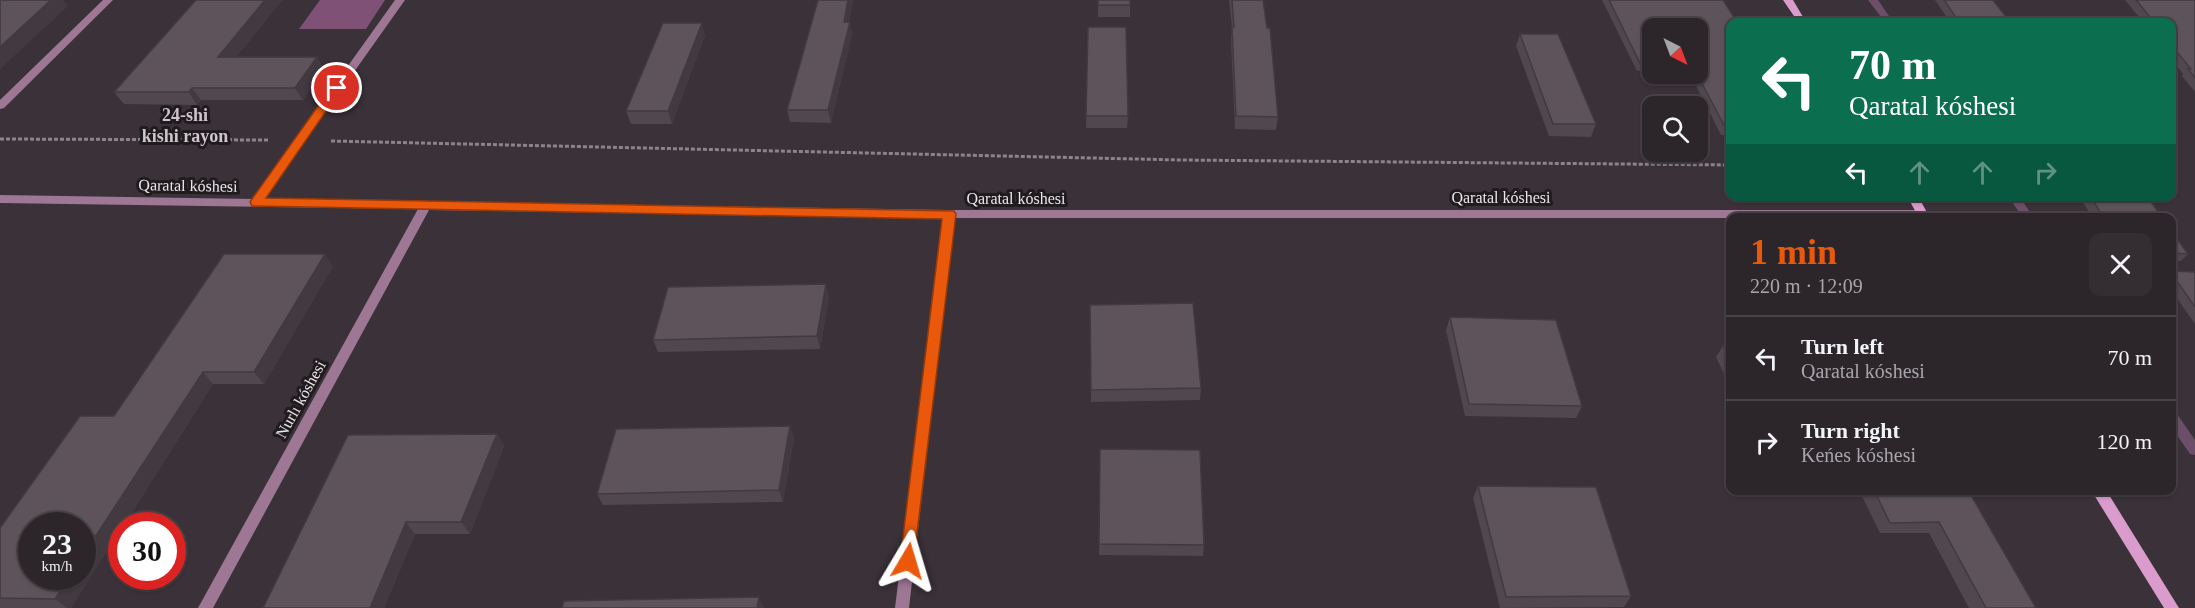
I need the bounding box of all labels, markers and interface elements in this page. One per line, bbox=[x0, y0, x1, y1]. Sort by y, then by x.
north arrow bbox=[1642, 18, 1708, 84]
map controls bbox=[1642, 18, 1708, 162]
icon: left bbox=[1750, 42, 1828, 120]
text: 70 m bbox=[1849, 42, 1937, 88]
pin bbox=[311, 62, 362, 113]
icon: arrive bbox=[320, 71, 353, 104]
text: Qaratal kóshesi bbox=[1849, 91, 2016, 121]
button: search bbox=[1642, 96, 1708, 162]
district label: 24-shi kishi rayon bbox=[142, 105, 228, 146]
icon: left bbox=[1840, 156, 1873, 189]
icon: ahead bbox=[1903, 156, 1936, 189]
icon: ahead bbox=[1966, 156, 1999, 189]
icon: right bbox=[2029, 156, 2062, 189]
street label: Qaratal kóshesi bbox=[138, 176, 238, 195]
street label: Qaratal kóshesi bbox=[1451, 189, 1551, 206]
street label: Qaratal kóshesi bbox=[966, 190, 1066, 207]
text: 1 min bbox=[1750, 232, 1837, 272]
button: close bbox=[2089, 233, 2152, 296]
text: 220 m · 12:09 bbox=[1750, 275, 1863, 297]
text: Turn left bbox=[1801, 334, 1884, 359]
icon: left bbox=[1750, 342, 1783, 375]
text: 70 m bbox=[2107, 345, 2152, 370]
street label: Nurlı kóshesi bbox=[272, 357, 329, 441]
text: Qaratal kóshesi bbox=[1801, 360, 1925, 382]
text: Turn right bbox=[1801, 418, 1900, 443]
icon: right bbox=[1750, 426, 1783, 459]
text: 120 m bbox=[2096, 429, 2152, 454]
text: Keńes kóshesi bbox=[1801, 444, 1916, 466]
speed limit sign: 30 bbox=[108, 512, 186, 590]
text: 23 bbox=[42, 527, 72, 560]
position arrow bbox=[876, 529, 940, 593]
text: km/h bbox=[42, 558, 72, 574]

